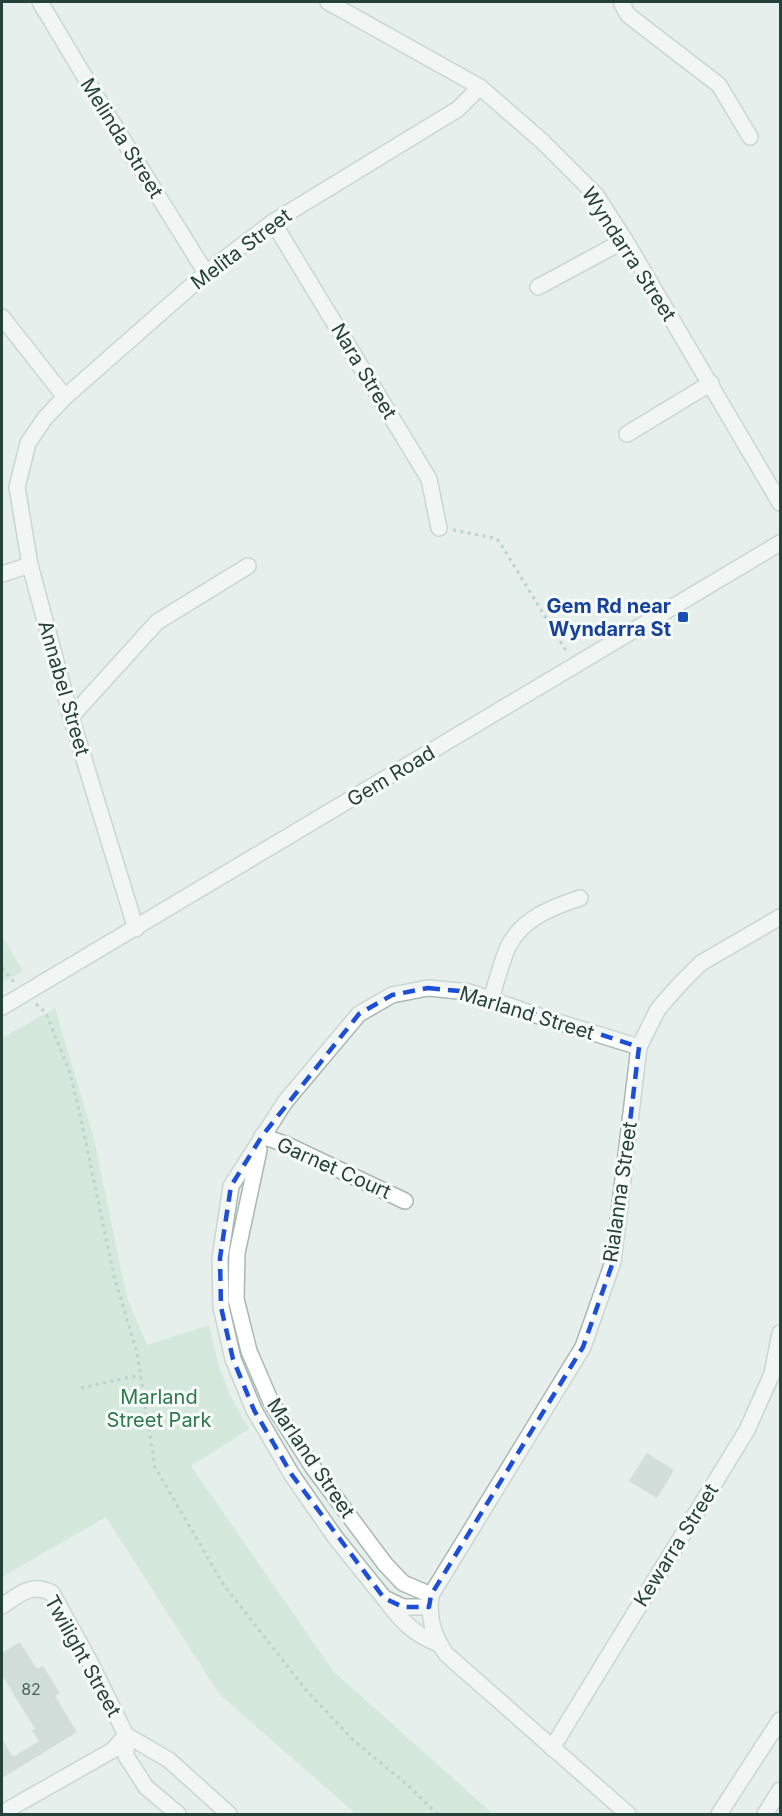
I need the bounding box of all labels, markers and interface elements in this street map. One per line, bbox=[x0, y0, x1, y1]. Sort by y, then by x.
street label: Melinda Street bbox=[76, 74, 169, 203]
street label: Wyndarra Street bbox=[577, 183, 681, 326]
street label: Melita Street bbox=[186, 203, 296, 294]
street label: Nara Street bbox=[326, 319, 402, 423]
place label: Gem Rd near Wyndarra St bbox=[547, 594, 671, 641]
marker: Gem Rd near Wyndarra St bbox=[676, 610, 690, 624]
street label: Annabel Street bbox=[33, 618, 95, 759]
street label: Gem Road bbox=[343, 740, 439, 812]
street label: Marland Street bbox=[457, 981, 598, 1045]
street label: Rialanna Street bbox=[598, 1120, 642, 1264]
street label: Garnet Court bbox=[273, 1132, 395, 1204]
park label: Marland Street Park bbox=[107, 1385, 211, 1432]
street label: Marland Street bbox=[262, 1394, 360, 1523]
street label: Kewarra Street bbox=[629, 1479, 724, 1611]
street label: Twilight Street bbox=[40, 1591, 127, 1721]
house number: 82 bbox=[21, 1679, 41, 1699]

